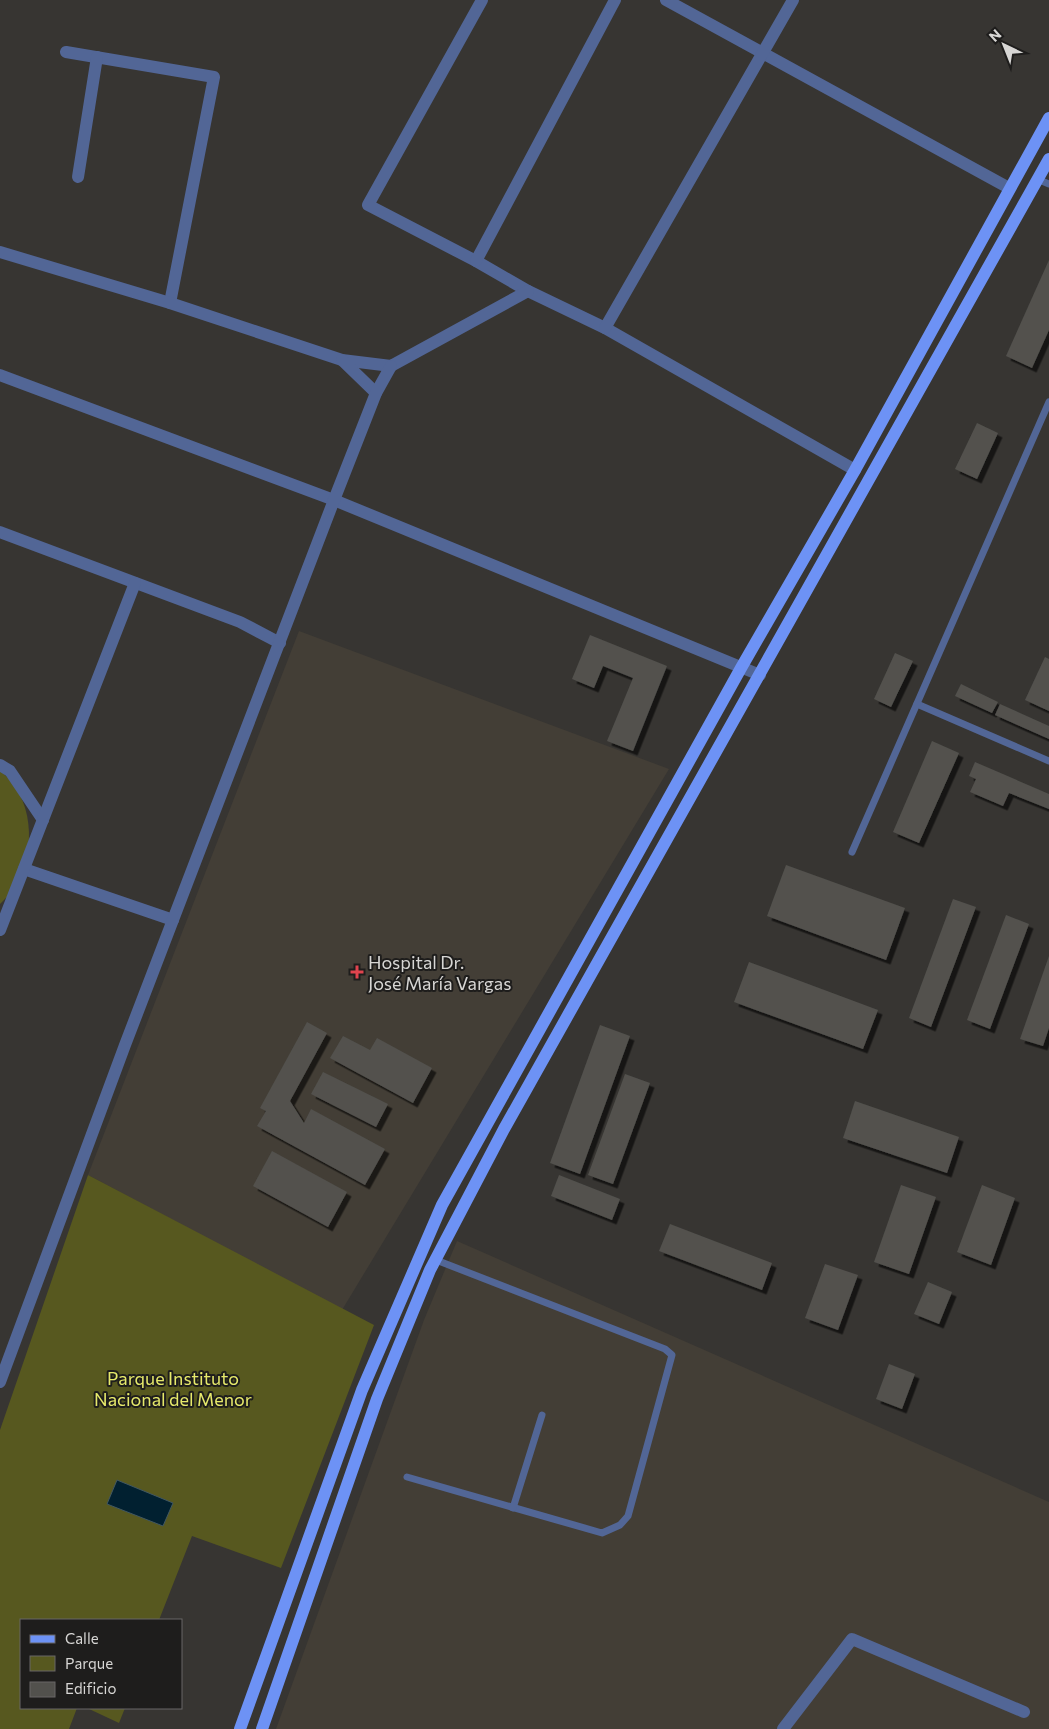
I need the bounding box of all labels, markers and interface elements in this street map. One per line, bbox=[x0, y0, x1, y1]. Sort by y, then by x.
north arrow bbox=[979, 20, 1029, 70]
text: N bbox=[985, 25, 1004, 45]
place label: Hospital Dr. José María Vargas bbox=[368, 951, 511, 994]
marker: Hospital Dr. José María Vargas bbox=[350, 965, 364, 979]
park label: Parque Instituto Nacional del Menor bbox=[94, 1367, 252, 1410]
legend bbox=[20, 1619, 182, 1709]
text: Calle bbox=[65, 1629, 99, 1647]
text: Parque bbox=[65, 1654, 113, 1672]
text: Edificio bbox=[65, 1679, 116, 1697]

